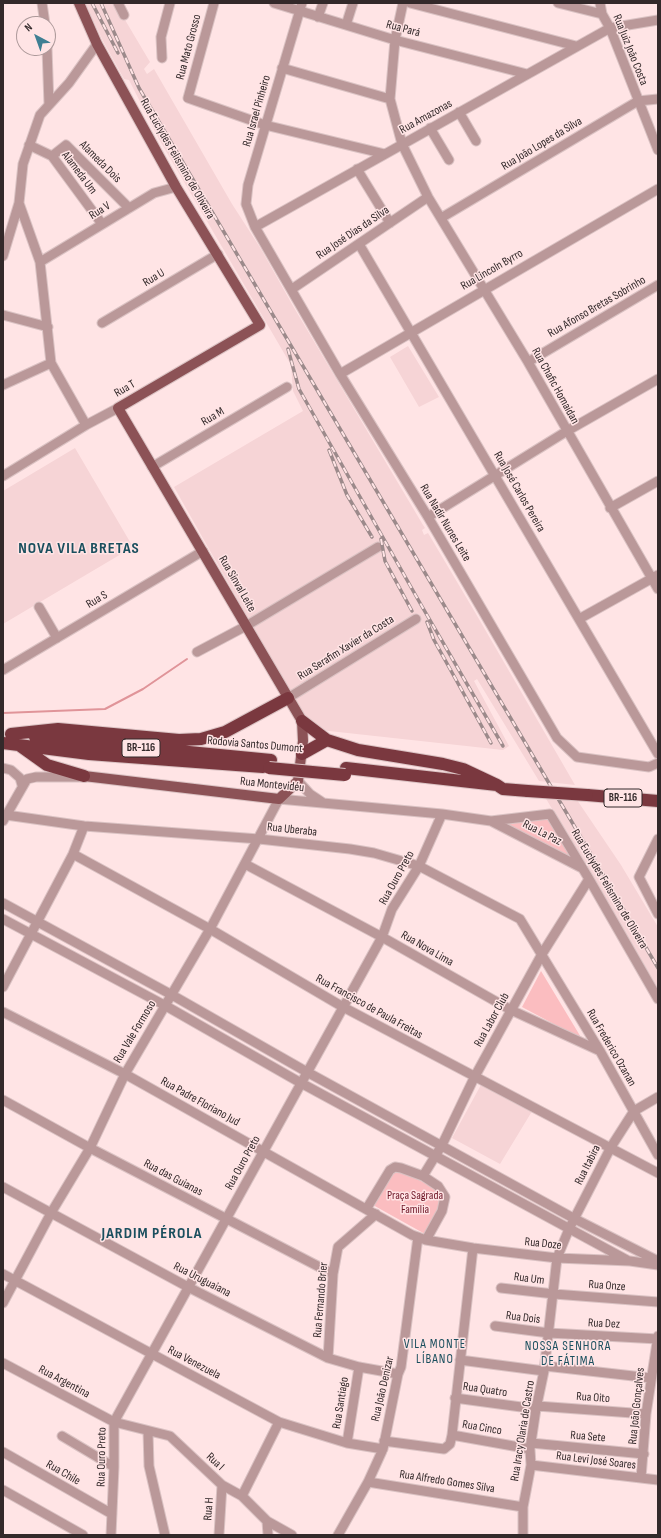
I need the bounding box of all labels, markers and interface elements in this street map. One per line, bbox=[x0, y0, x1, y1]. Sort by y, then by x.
street label: Rua Juiz João Costa bbox=[609, 12, 651, 88]
street label: Rua Mato Grosso bbox=[173, 13, 205, 81]
north arrow bbox=[16, 16, 56, 56]
street label: Rua Pará bbox=[384, 18, 422, 40]
text: N bbox=[22, 20, 35, 34]
street label: Rua Israel Pinheiro bbox=[240, 74, 274, 148]
street label: Rua Euclydes Felismino de Oliveira bbox=[137, 96, 217, 222]
street label: Rua Amazonas bbox=[397, 97, 455, 137]
street label: Rua João Lopes da Silva bbox=[499, 114, 585, 174]
street label: Alameda Dois bbox=[76, 138, 124, 186]
street label: Alameda Um bbox=[58, 149, 100, 197]
street label: Rua V bbox=[87, 199, 113, 223]
street label: Rua José Dias da Silva bbox=[314, 203, 392, 263]
street label: Rua Lincoln Byrro bbox=[458, 246, 526, 294]
street label: Rua U bbox=[140, 266, 168, 290]
street label: Rua Afonso Bretas Sobrinho bbox=[546, 273, 648, 341]
street label: Rua Chafic Homaidan bbox=[528, 345, 582, 427]
street label: Rua T bbox=[112, 377, 138, 401]
street label: Rua M bbox=[199, 405, 227, 429]
street label: Rua José Carlos Pereira bbox=[490, 449, 548, 535]
street label: Rua Nadir Nunes Leite bbox=[416, 482, 474, 564]
district label: NOVA VILA BRETAS bbox=[18, 539, 140, 559]
street label: Rua Sinval Leite bbox=[215, 553, 259, 615]
street label: Rua S bbox=[84, 588, 110, 612]
street label: Rua Serafim Xavier da Costa bbox=[295, 612, 397, 684]
street label: Rodovia Santos Dumont bbox=[207, 734, 303, 756]
road number: BR-116 bbox=[122, 739, 160, 757]
street label: Rua Montevidéu bbox=[239, 774, 305, 796]
road number: BR-116 bbox=[604, 789, 642, 807]
street label: Rua La Paz bbox=[520, 817, 564, 849]
street label: Rua Uberaba bbox=[266, 820, 318, 840]
street label: Rua Euclydes Felismino de Oliveira bbox=[568, 827, 650, 951]
street label: Rua Ouro Preto bbox=[376, 848, 418, 908]
street label: Rua Nova Lima bbox=[398, 928, 456, 970]
street label: Rua Francisco de Paula Freitas bbox=[313, 972, 425, 1042]
street label: Rua Labor Club bbox=[471, 990, 513, 1050]
street label: Rua Vale Formoso bbox=[111, 998, 159, 1066]
street label: Rua Frederico Ozanan bbox=[583, 1007, 639, 1089]
street label: Rua Padre Floriano Jud bbox=[158, 1074, 242, 1130]
street label: Rua Ouro Preto bbox=[222, 1133, 264, 1193]
street label: Rua Itabira bbox=[572, 1143, 604, 1187]
street label: Rua das Guianas bbox=[141, 1156, 205, 1200]
park label: Praça Sagrada Família bbox=[387, 1189, 443, 1217]
district label: JARDIM PÉROLA bbox=[102, 1224, 202, 1244]
street label: Rua Doze bbox=[524, 1235, 562, 1253]
street label: Rua Uruguaiana bbox=[171, 1259, 233, 1301]
street label: Rua Fernando Brier bbox=[311, 1262, 331, 1338]
street label: Rua Um bbox=[513, 1270, 545, 1288]
street label: Rua Onze bbox=[588, 1278, 626, 1294]
street label: Rua Dois bbox=[505, 1309, 541, 1327]
street label: Rua Dez bbox=[588, 1316, 620, 1332]
district label: VILA MONTE LÍBANO bbox=[404, 1337, 466, 1368]
district label: NOSSA SENHORA DE FÁTIMA bbox=[525, 1339, 611, 1370]
street label: Rua Venezuela bbox=[165, 1343, 223, 1383]
street label: Rua João Denizar bbox=[369, 1355, 397, 1423]
street label: Rua Argentina bbox=[36, 1362, 92, 1402]
street label: Rua João Gonçalves bbox=[626, 1367, 648, 1445]
street label: Rua Santiago bbox=[330, 1376, 352, 1430]
street label: Rua Quatro bbox=[462, 1380, 508, 1400]
street label: Rua Iracy Olaria de Castro bbox=[508, 1380, 538, 1482]
street label: Rua Oito bbox=[576, 1390, 610, 1406]
street label: Rua Cinco bbox=[461, 1417, 503, 1439]
street label: Rua Ouro Preto bbox=[94, 1427, 110, 1487]
street label: Rua Sete bbox=[570, 1428, 606, 1446]
street label: Rua Levi José Soares bbox=[555, 1449, 637, 1473]
street label: Rua I bbox=[203, 1450, 227, 1474]
street label: Rua Chile bbox=[43, 1457, 83, 1489]
street label: Rua Alfredo Gomes Silva bbox=[398, 1467, 496, 1497]
street label: Rua H bbox=[201, 1497, 217, 1521]

